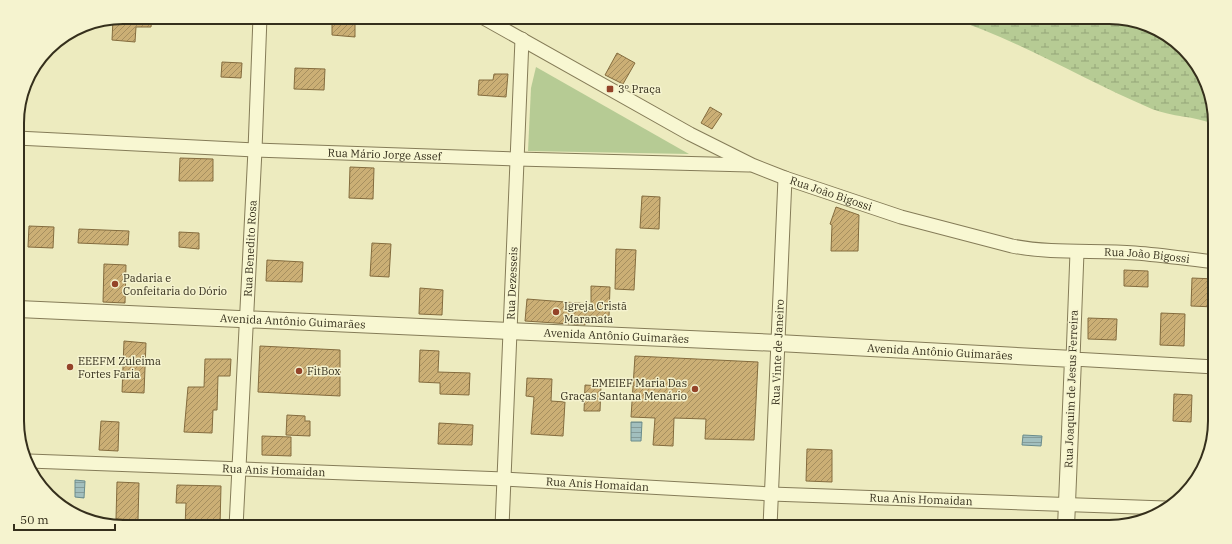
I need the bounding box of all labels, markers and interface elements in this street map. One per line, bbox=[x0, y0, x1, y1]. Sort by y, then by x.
place label: 3º Praça bbox=[618, 82, 661, 96]
marker: 3º Praça bbox=[605, 84, 615, 94]
street label: Rua Mário Jorge Assef bbox=[328, 146, 443, 163]
street label: Rua João Bigossi bbox=[788, 173, 874, 214]
street label: Rua Benedito Rosa bbox=[241, 200, 259, 297]
street label: Rua João Bigossi bbox=[1104, 245, 1191, 266]
street label: Rua Dezesseis bbox=[503, 246, 520, 320]
place label: Padaria e Confeitaria do Dório bbox=[123, 271, 227, 298]
marker: Padaria e Confeitaria do Dório bbox=[110, 279, 120, 289]
place label: Igreja Cristã Maranata bbox=[564, 299, 627, 326]
street label: Rua Vinte de Janeiro bbox=[768, 299, 787, 406]
marker: Igreja Cristã Maranata bbox=[551, 307, 561, 317]
street label: Rua Joaquim de Jesus Ferreira bbox=[1061, 310, 1081, 468]
street label: Avenida Antônio Guimarães bbox=[220, 311, 366, 332]
street label: Avenida Antônio Guimarães bbox=[543, 326, 689, 346]
street label: Avenida Antônio Guimarães bbox=[867, 341, 1013, 363]
place label: EEEFM Zuleima Fortes Faria bbox=[78, 354, 161, 381]
marker: EEEFM Zuleima Fortes Faria bbox=[65, 362, 75, 372]
place label: FitBox bbox=[307, 364, 341, 378]
marker: FitBox bbox=[294, 366, 304, 376]
place label: EMEIEF Maria Das Graças Santana Menário bbox=[561, 376, 687, 403]
marker: EMEIEF Maria Das Graças Santana Menário bbox=[690, 384, 700, 394]
street label: Rua Anis Homaidan bbox=[222, 461, 326, 479]
street label: Rua Anis Homaidan bbox=[546, 474, 649, 494]
street label: Rua Anis Homaidan bbox=[869, 491, 973, 508]
scale bar bbox=[14, 506, 115, 532]
text: 50 m bbox=[20, 512, 49, 527]

